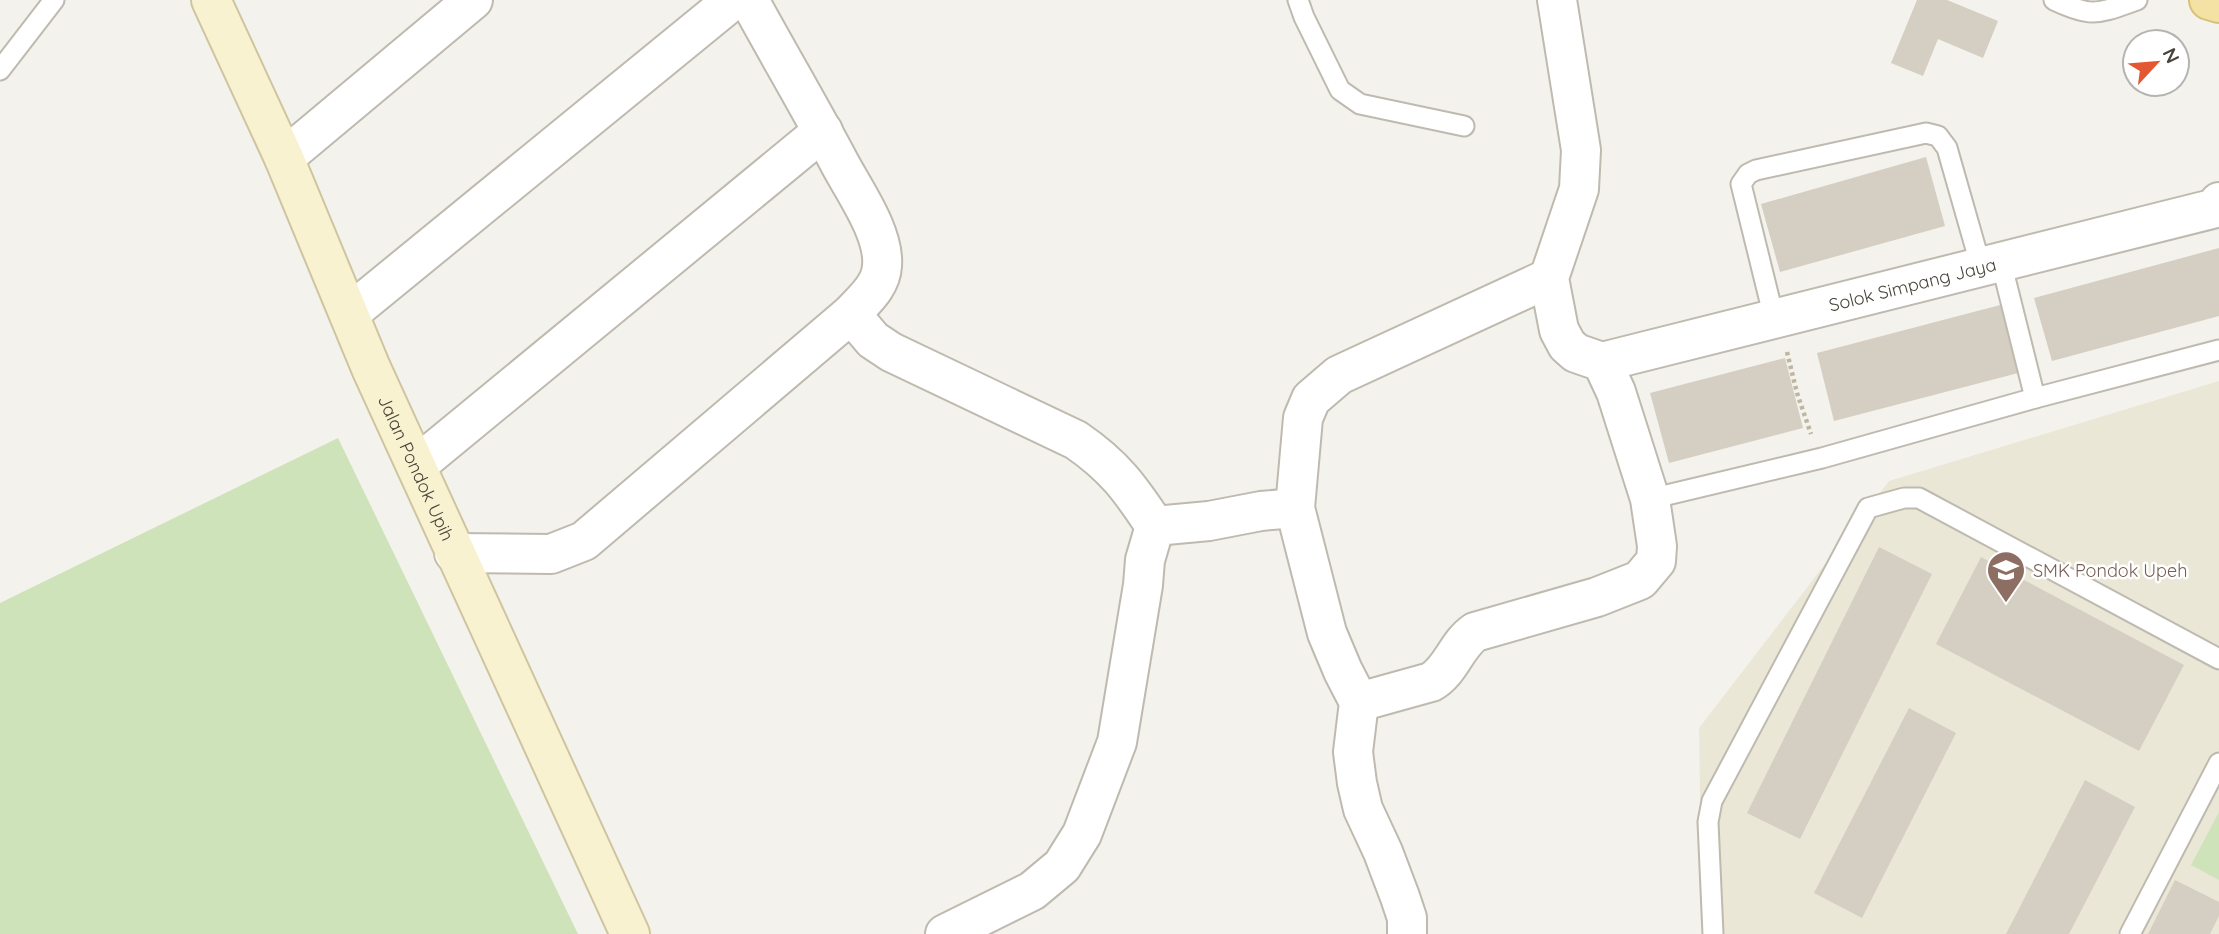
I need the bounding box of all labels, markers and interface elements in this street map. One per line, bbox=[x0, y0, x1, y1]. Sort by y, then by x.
north arrow bbox=[2121, 28, 2191, 98]
text: N bbox=[2157, 44, 2185, 67]
street label: Solok Simpang Jaya bbox=[1826, 252, 1998, 316]
street label: Jalan Pondok Upih bbox=[373, 391, 460, 544]
school or university icon: SMK Pondok Upeh bbox=[1985, 549, 2027, 604]
place label: SMK Pondok Upeh bbox=[2033, 559, 2187, 582]

